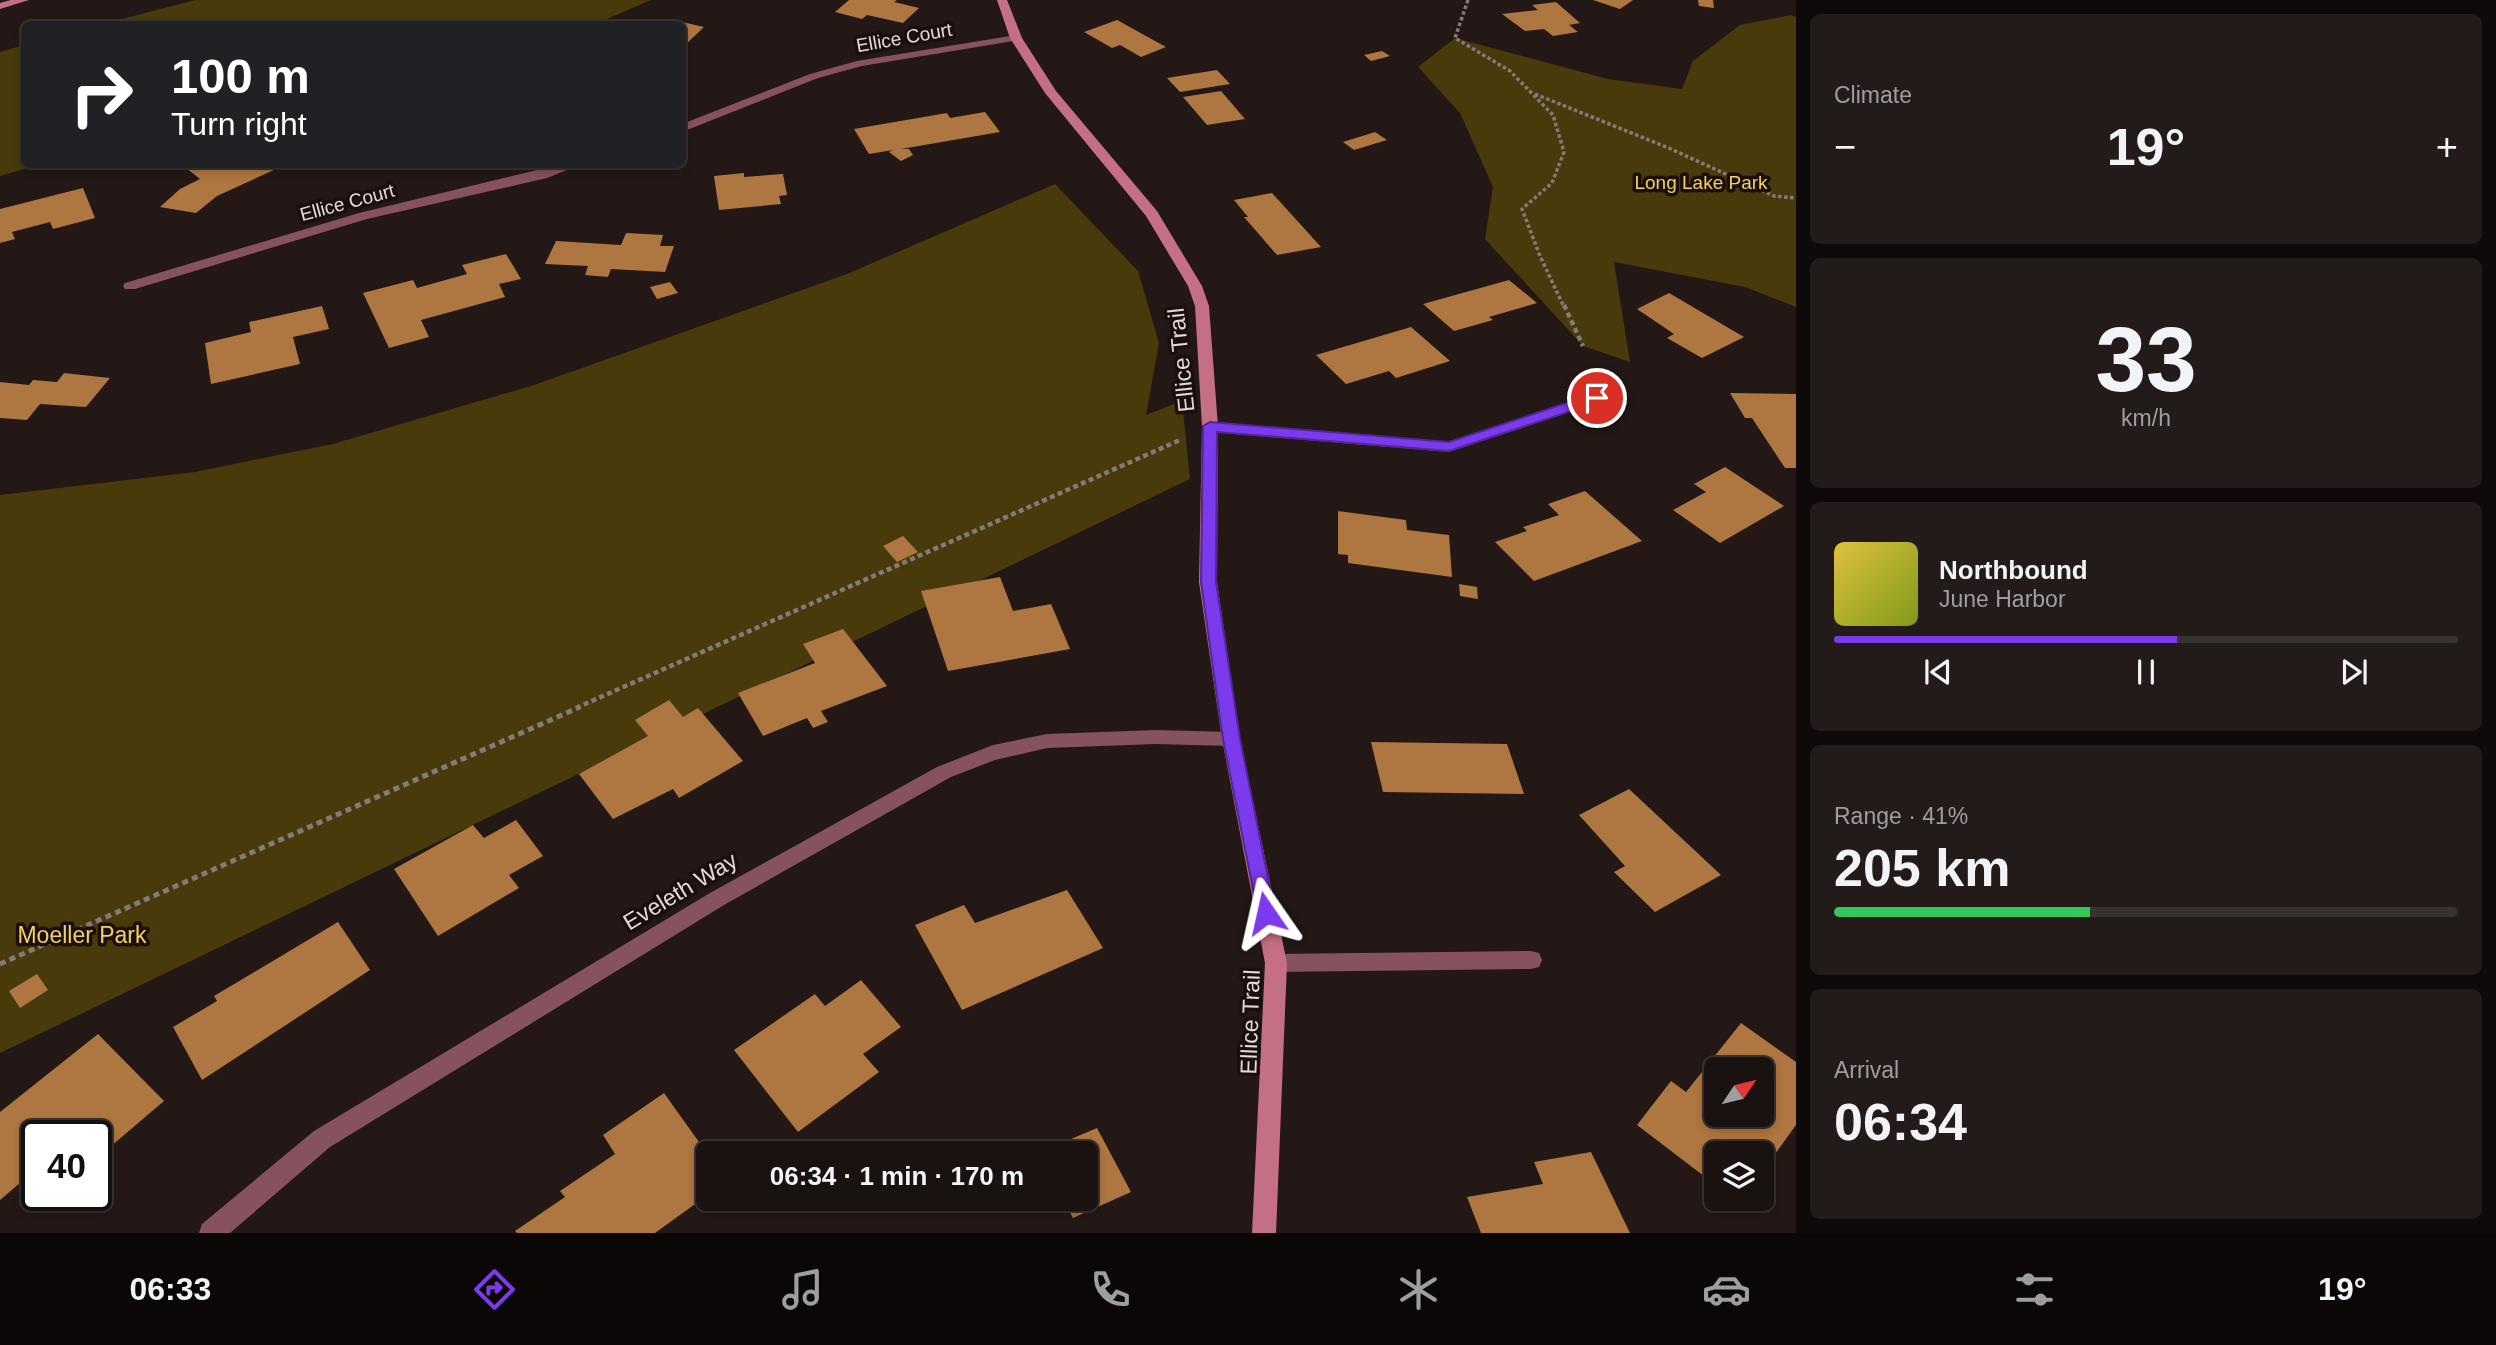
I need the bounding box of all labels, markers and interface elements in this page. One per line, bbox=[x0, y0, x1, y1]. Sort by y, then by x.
street label: Ellice Court bbox=[854, 19, 954, 56]
icon: right bbox=[56, 49, 147, 140]
text: 100 m bbox=[171, 49, 310, 103]
text: Climate bbox=[1834, 82, 1912, 108]
text: Turn right bbox=[171, 106, 307, 142]
text: 19° bbox=[2107, 118, 2185, 176]
text: − bbox=[1834, 126, 1856, 168]
text: + bbox=[2436, 126, 2458, 168]
park label: Long Lake Park bbox=[1634, 172, 1768, 193]
street label: Ellice Court bbox=[297, 180, 397, 225]
street label: Ellice Trail bbox=[1163, 307, 1199, 413]
text: 33 bbox=[2095, 309, 2197, 410]
pin bbox=[1567, 368, 1627, 428]
icon: arrive bbox=[1578, 379, 1616, 417]
text: km/h bbox=[2121, 405, 2171, 431]
text: Northbound bbox=[1939, 555, 2088, 585]
text: June Harbor bbox=[1939, 586, 2066, 612]
icon: previous bbox=[1919, 653, 1957, 691]
icon: pause bbox=[2127, 653, 2165, 691]
icon: next bbox=[2335, 653, 2373, 691]
text: Range · 41% bbox=[1834, 803, 1968, 829]
text: 205 km bbox=[1834, 839, 2010, 897]
street label: Eveleth Way bbox=[618, 847, 742, 935]
position arrow bbox=[1229, 876, 1303, 950]
park label: Moeller Park bbox=[17, 922, 147, 948]
street label: Ellice Trail bbox=[1235, 969, 1265, 1075]
north arrow bbox=[1704, 1057, 1774, 1127]
map controls bbox=[1704, 1057, 1774, 1211]
text: Arrival bbox=[1834, 1057, 1899, 1083]
text: 06:34 bbox=[1834, 1093, 1967, 1151]
speed limit sign: 40 bbox=[21, 1120, 112, 1211]
button: layers bbox=[1704, 1141, 1774, 1211]
text: 06:34 · 1 min · 170 m bbox=[770, 1161, 1024, 1191]
icon: directions bbox=[470, 1265, 519, 1314]
icon: music bbox=[778, 1265, 827, 1314]
icon: phone bbox=[1086, 1265, 1135, 1314]
icon: climate bbox=[1394, 1265, 1443, 1314]
icon: car bbox=[1702, 1265, 1751, 1314]
icon: filters bbox=[2010, 1265, 2059, 1314]
text: 06:33 bbox=[129, 1271, 211, 1307]
text: 19° bbox=[2318, 1271, 2367, 1307]

